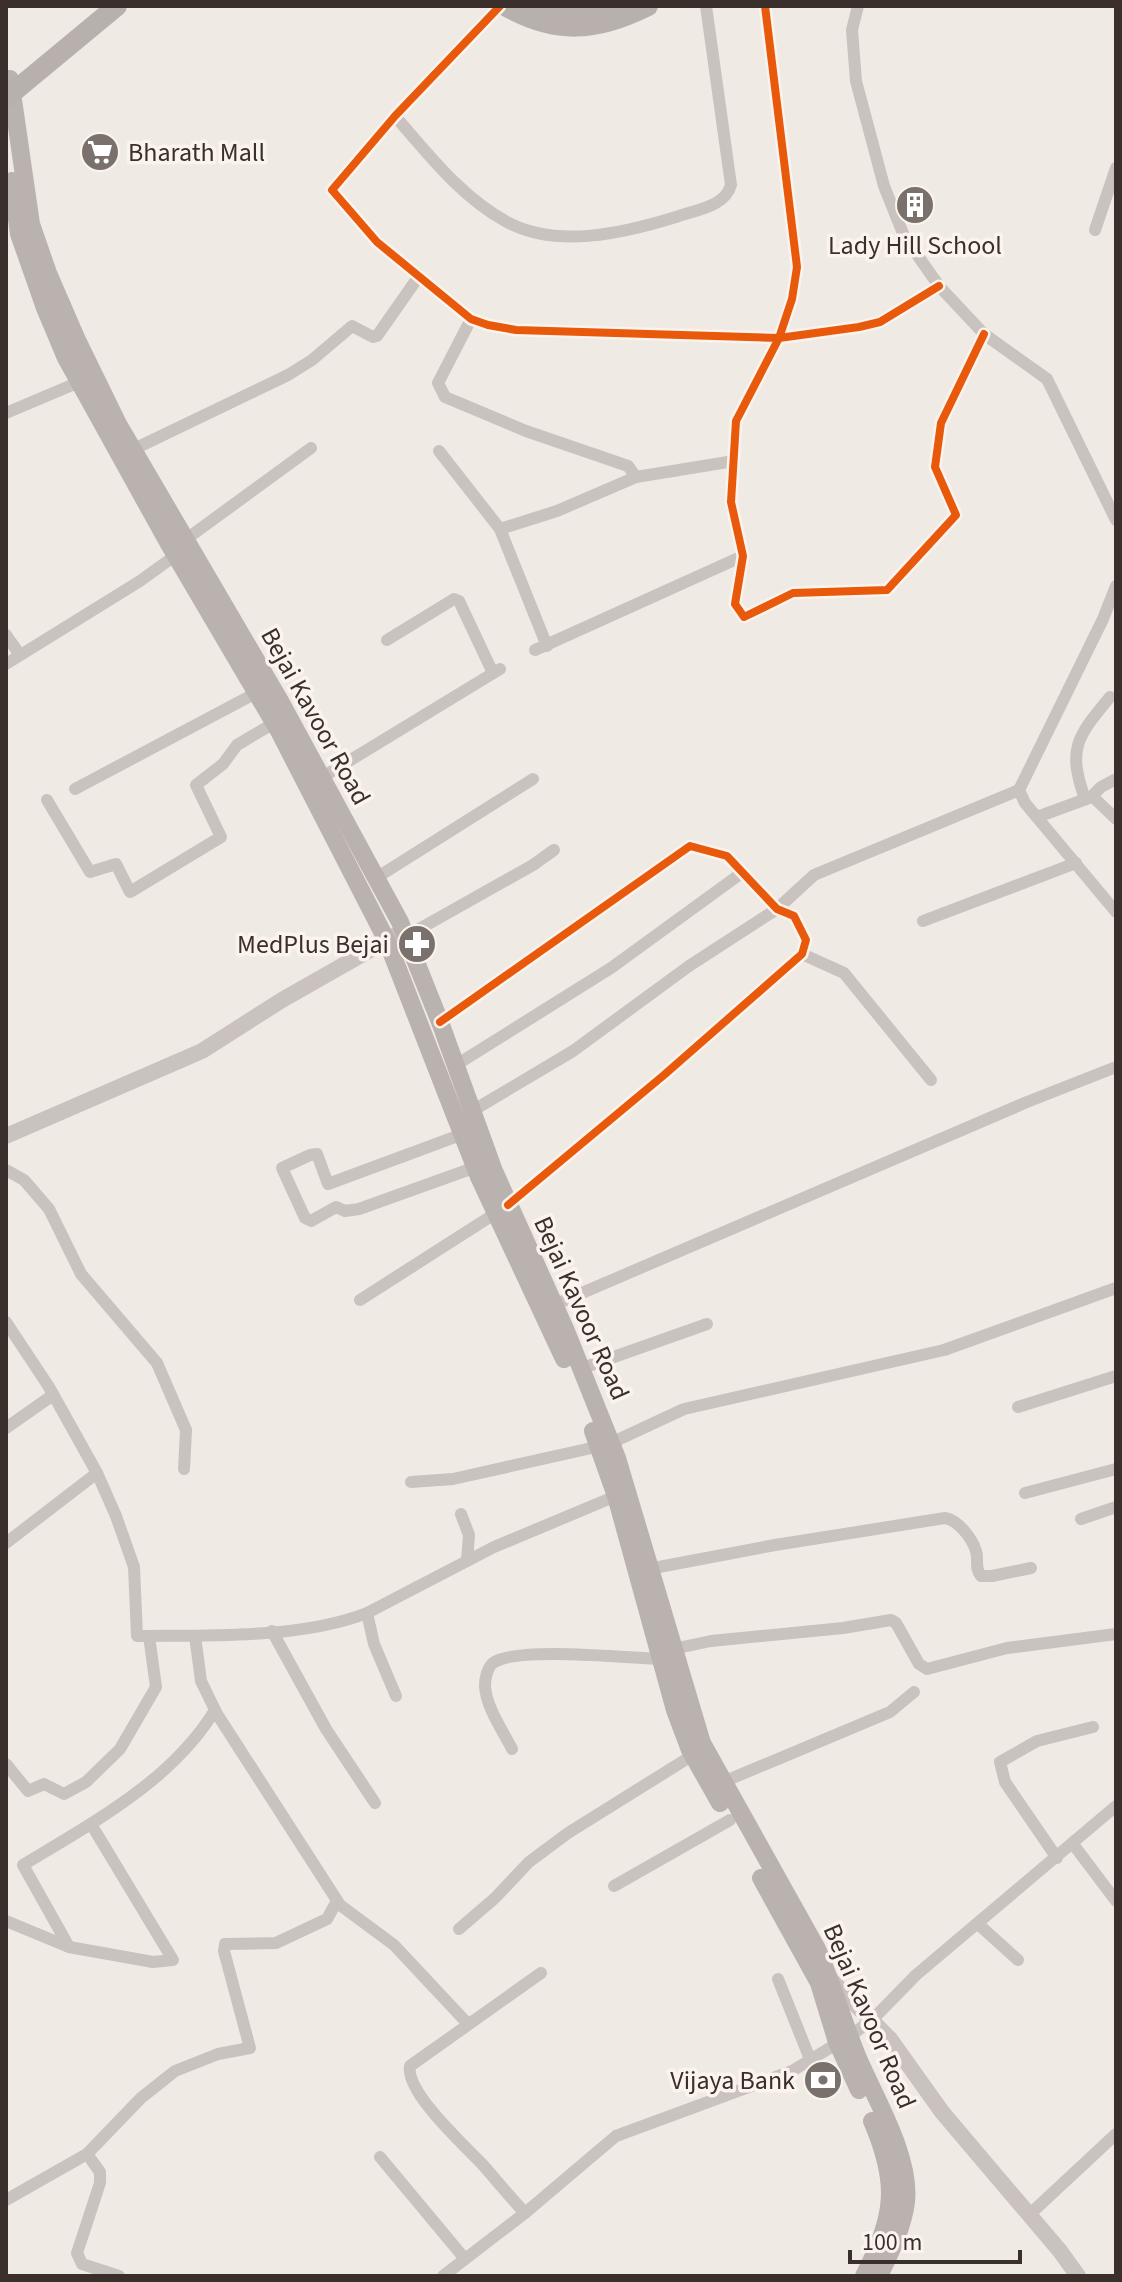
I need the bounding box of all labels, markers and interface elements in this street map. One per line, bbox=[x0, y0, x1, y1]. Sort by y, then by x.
supermarket icon: Bharath Mall bbox=[79, 131, 121, 173]
place label: Bharath Mall bbox=[128, 134, 265, 171]
building icon: Lady Hill School bbox=[894, 184, 936, 226]
place label: Lady Hill School bbox=[828, 227, 1002, 264]
street label: Bejai Kavoor Road bbox=[251, 621, 380, 812]
pharmacy icon: MedPlus Bejai bbox=[396, 923, 438, 965]
place label: MedPlus Bejai bbox=[237, 926, 389, 963]
street label: Bejai Kavoor Road bbox=[524, 1210, 639, 1406]
street label: Bejai Kavoor Road bbox=[814, 1918, 925, 2114]
bank icon: Vijaya Bank bbox=[802, 2059, 844, 2101]
place label: Vijaya Bank bbox=[670, 2062, 795, 2099]
scale bar bbox=[850, 2214, 1020, 2264]
text: 100 m bbox=[862, 2225, 922, 2260]

